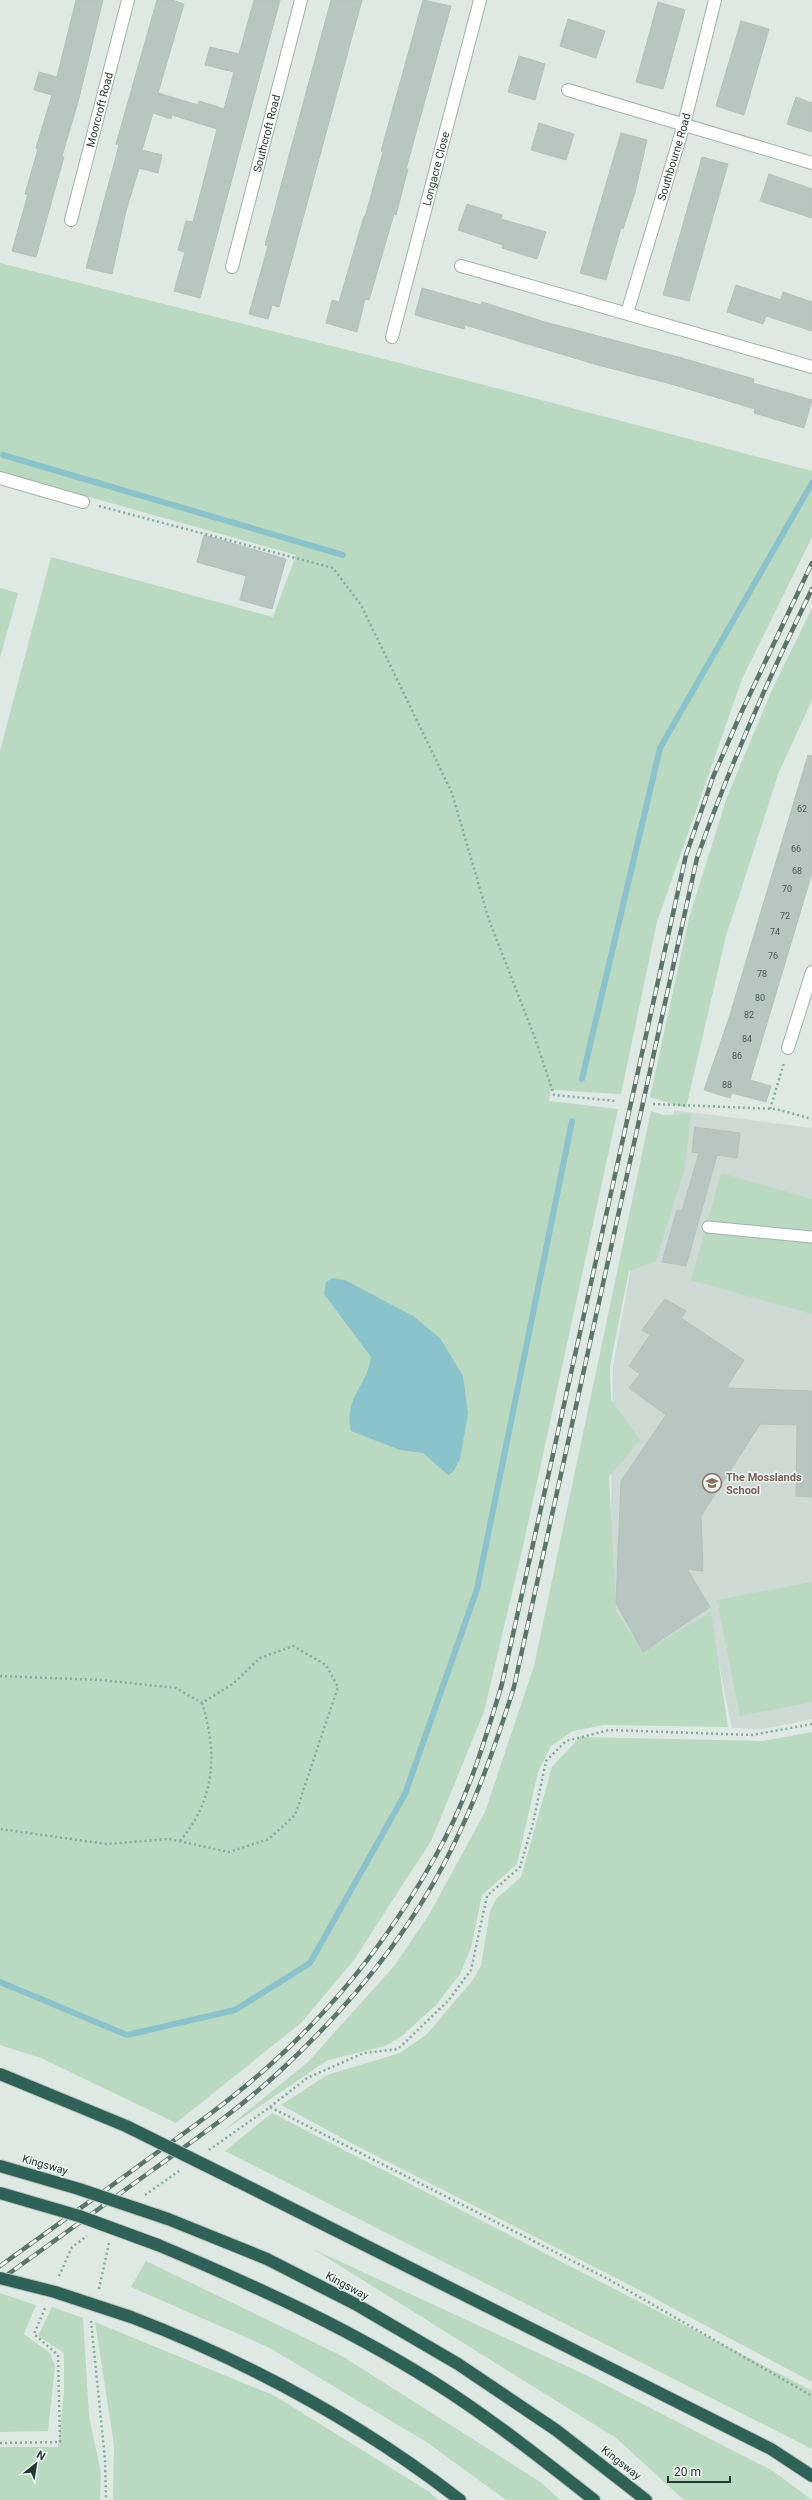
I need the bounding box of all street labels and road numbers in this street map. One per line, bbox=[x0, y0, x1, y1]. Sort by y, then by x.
street label: Moorcroft Road bbox=[84, 71, 116, 149]
street label: Southcroft Road bbox=[250, 93, 283, 174]
street label: Southbourne Road bbox=[655, 112, 693, 202]
street label: Longacre Close bbox=[420, 130, 452, 207]
street label: Kingsway bbox=[21, 2152, 70, 2178]
street label: Kingsway bbox=[323, 2269, 371, 2303]
street label: Kingsway bbox=[599, 2443, 644, 2483]

